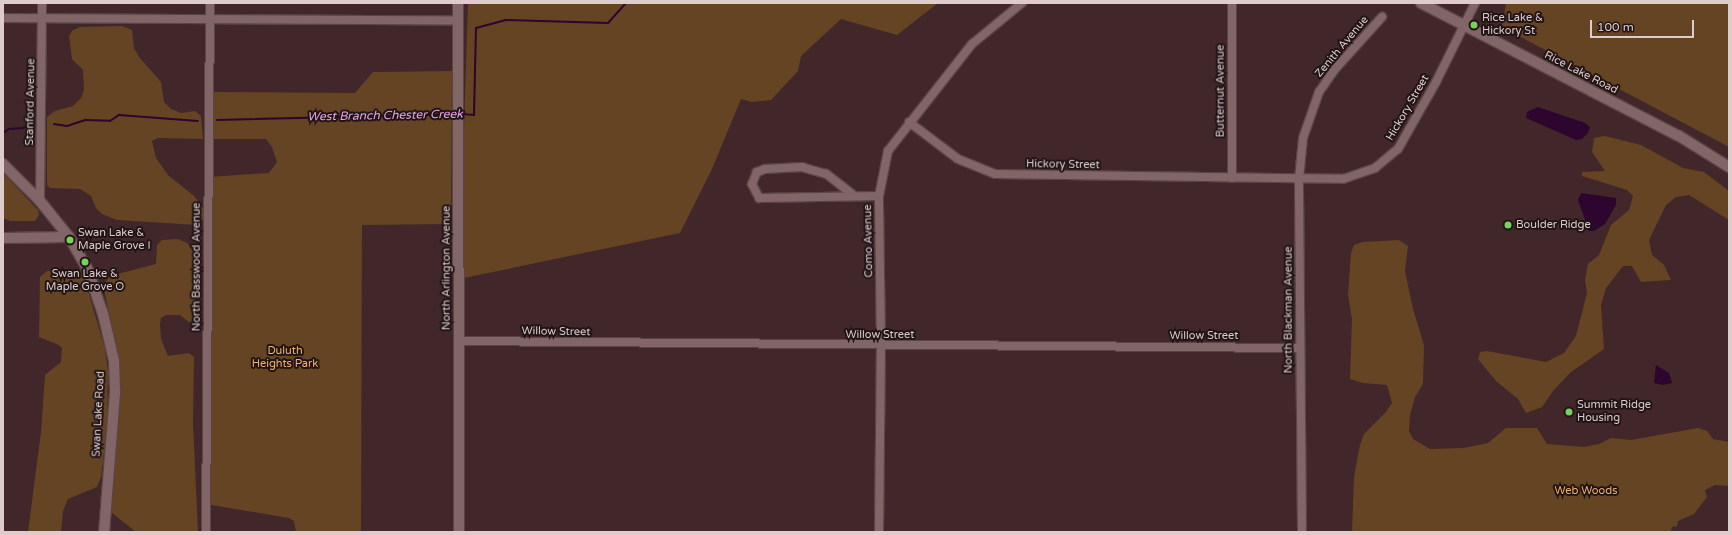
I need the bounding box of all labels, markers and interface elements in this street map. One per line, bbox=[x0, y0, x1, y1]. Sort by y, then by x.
place label: Rice Lake & Hickory St bbox=[1482, 12, 1543, 38]
scale bar bbox=[1592, 12, 1696, 38]
street label: Zenith Avenue bbox=[1313, 14, 1371, 80]
marker: Rice Lake & Hickory St bbox=[1469, 20, 1479, 30]
text: 100 m bbox=[1597, 20, 1634, 34]
street label: Butternut Avenue bbox=[1214, 45, 1228, 137]
street label: Rice Lake Road bbox=[1542, 49, 1620, 97]
street label: Stanford Avenue bbox=[24, 58, 38, 146]
street label: Hickory Street bbox=[1384, 73, 1432, 143]
water label: West Branch Chester Creek bbox=[307, 107, 463, 125]
street label: Hickory Street bbox=[1026, 158, 1100, 172]
street label: North Basswood Avenue bbox=[190, 203, 204, 331]
street label: Como Avenue bbox=[862, 204, 876, 278]
street label: North Arlington Avenue bbox=[440, 206, 454, 330]
place label: Boulder Ridge bbox=[1516, 218, 1591, 232]
marker: Boulder Ridge bbox=[1503, 220, 1513, 230]
place label: Swan Lake & Maple Grove I bbox=[78, 227, 151, 253]
marker: Swan Lake & Maple Grove I bbox=[65, 235, 75, 245]
street label: North Blackman Avenue bbox=[1282, 247, 1296, 373]
marker: Swan Lake & Maple Grove O bbox=[80, 257, 90, 267]
place label: Swan Lake & Maple Grove O bbox=[46, 268, 124, 294]
street label: Willow Street bbox=[521, 325, 591, 339]
street label: Willow Street bbox=[846, 328, 914, 342]
street label: Willow Street bbox=[1170, 329, 1238, 343]
park label: Duluth Heights Park bbox=[252, 345, 318, 371]
street label: Swan Lake Road bbox=[90, 371, 108, 457]
place label: Summit Ridge Housing bbox=[1577, 399, 1651, 425]
marker: Summit Ridge Housing bbox=[1564, 407, 1574, 417]
park label: Web Woods bbox=[1555, 484, 1617, 498]

